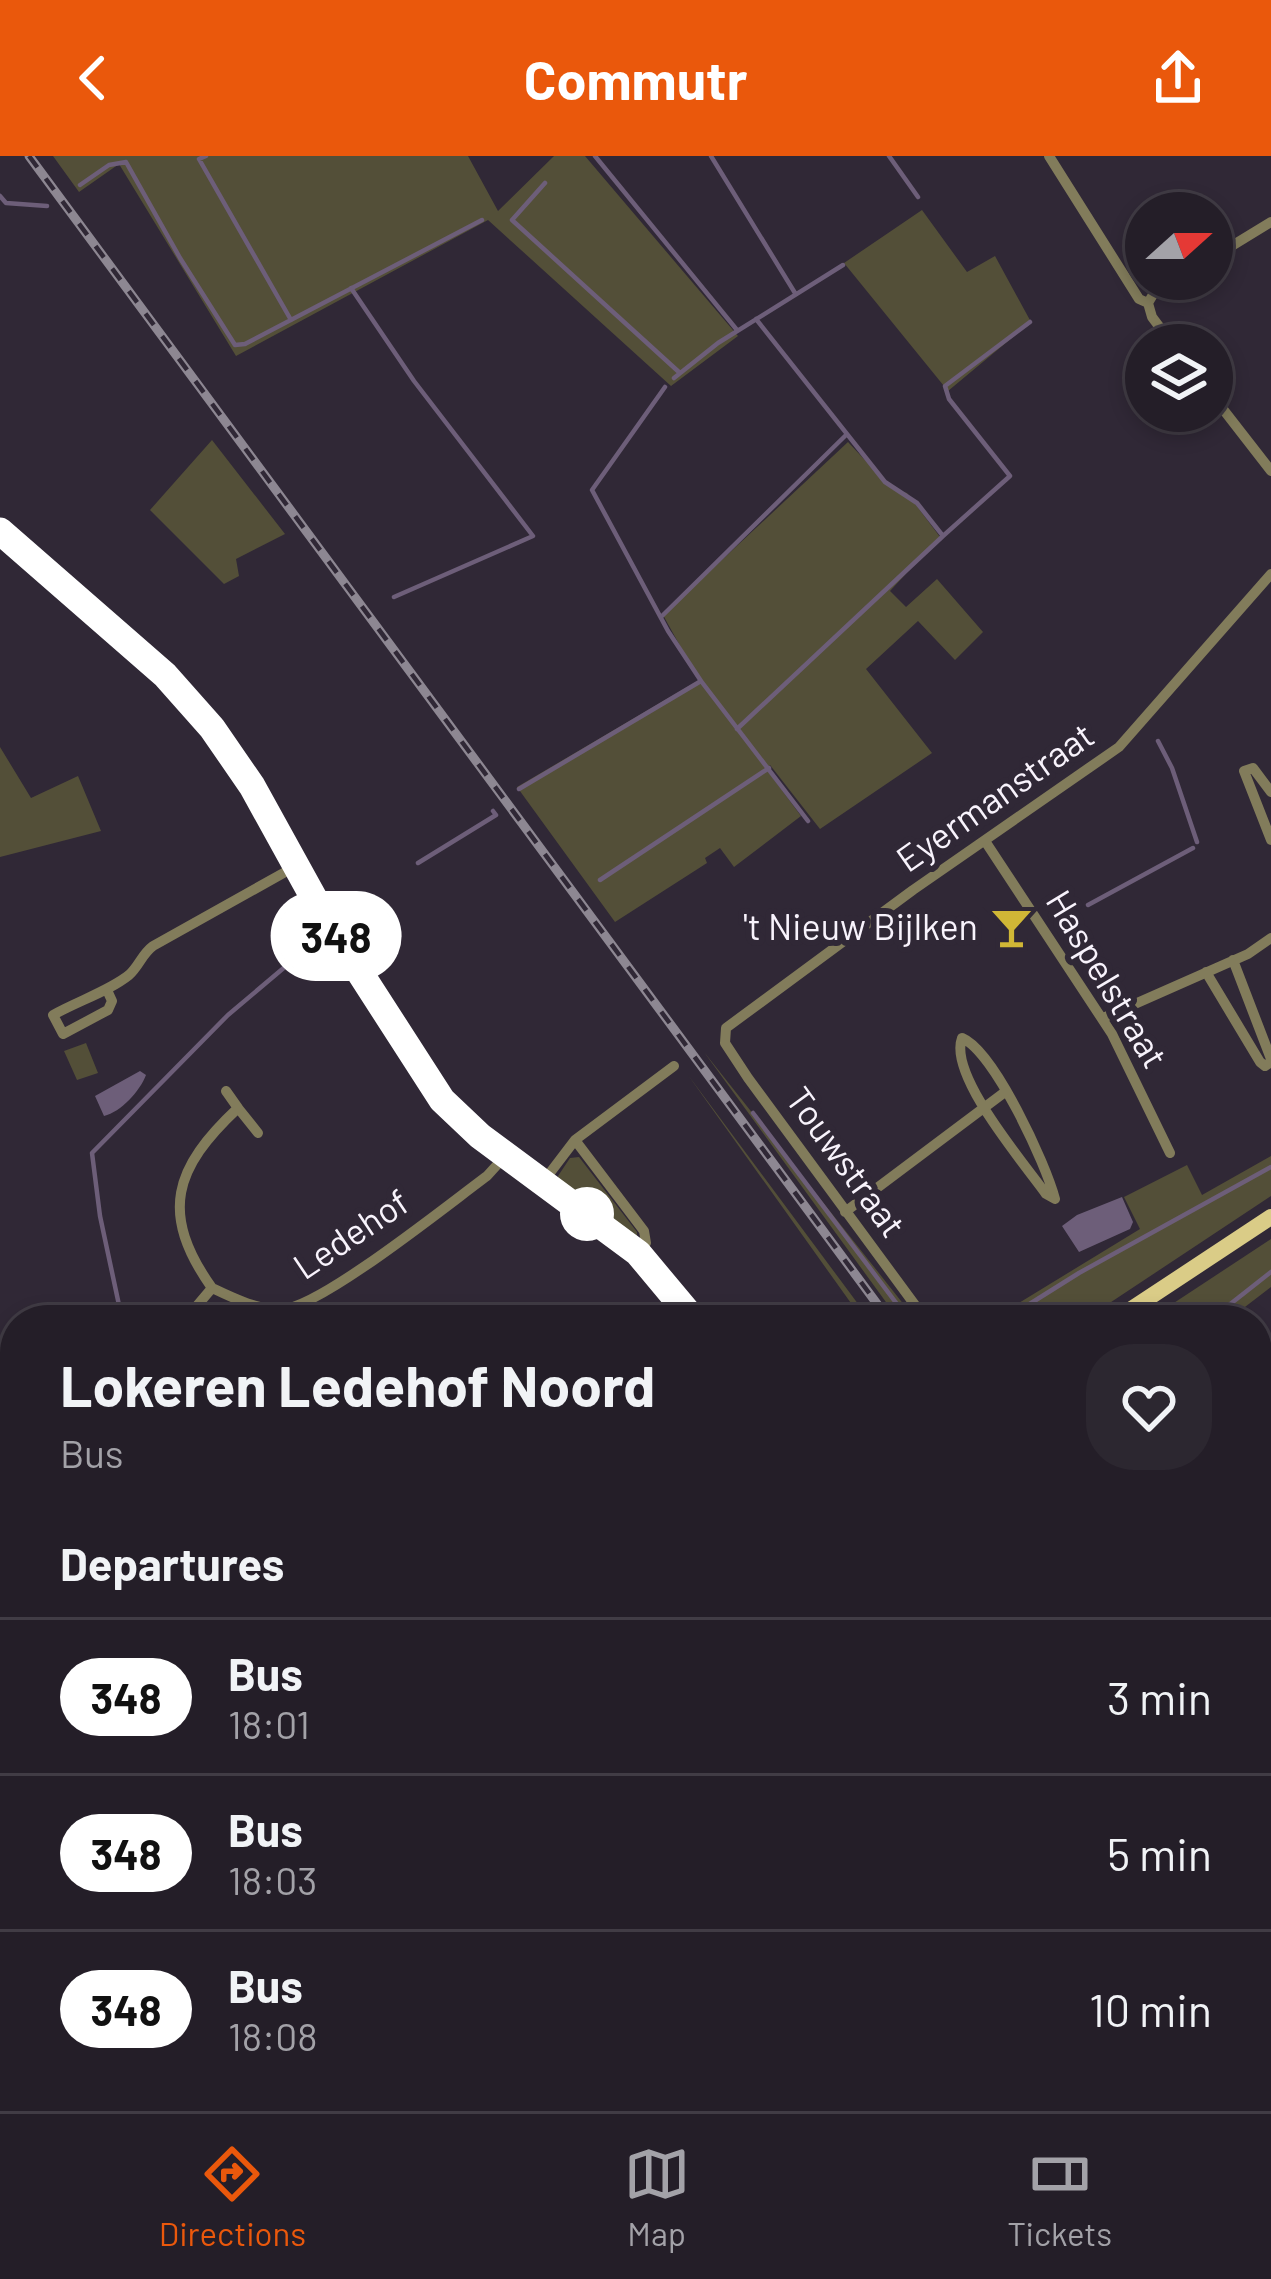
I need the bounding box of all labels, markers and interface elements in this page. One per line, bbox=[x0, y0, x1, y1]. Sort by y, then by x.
icon: back bbox=[60, 45, 126, 111]
icon: share bbox=[1145, 45, 1211, 111]
text: Commutr bbox=[524, 46, 747, 111]
north arrow bbox=[1125, 192, 1233, 300]
map controls bbox=[1125, 192, 1233, 432]
button: layers bbox=[1125, 324, 1233, 432]
street label: Eyermanstraat bbox=[887, 712, 1101, 880]
street label: Haspelstraat bbox=[1038, 882, 1178, 1075]
line badge: 348 bbox=[267, 897, 405, 975]
place label: 't Nieuw Bijlken bbox=[743, 904, 978, 947]
bar icon: 't Nieuw Bijlken bbox=[989, 904, 1035, 950]
text: 348 bbox=[301, 911, 371, 961]
street label: Touwstraat bbox=[778, 1078, 916, 1245]
street label: Ledehof bbox=[284, 1179, 416, 1287]
unlabelled marker bbox=[562, 1189, 612, 1239]
button: heart bbox=[1086, 1344, 1212, 1470]
text: Lokeren Ledehof Noord bbox=[60, 1350, 655, 1418]
text: Bus bbox=[60, 1429, 124, 1476]
text: Departures bbox=[60, 1536, 284, 1590]
text: Bus bbox=[228, 1646, 303, 1700]
text: 3 min bbox=[1107, 1670, 1212, 1724]
text: 348 bbox=[91, 1672, 161, 1722]
text: 18:01 bbox=[228, 1700, 310, 1747]
text: Bus bbox=[228, 1802, 303, 1856]
text: 5 min bbox=[1107, 1826, 1212, 1880]
text: 348 bbox=[91, 1828, 161, 1878]
text: 18:03 bbox=[228, 1856, 317, 1903]
text: Bus bbox=[228, 1958, 303, 2012]
text: 10 min bbox=[1089, 1982, 1212, 2036]
text: 348 bbox=[91, 1984, 161, 2034]
text: 18:08 bbox=[228, 2012, 318, 2059]
tab: Directions bbox=[159, 2141, 306, 2253]
tab: Map bbox=[624, 2141, 690, 2253]
tab: Tickets bbox=[1007, 2141, 1112, 2253]

